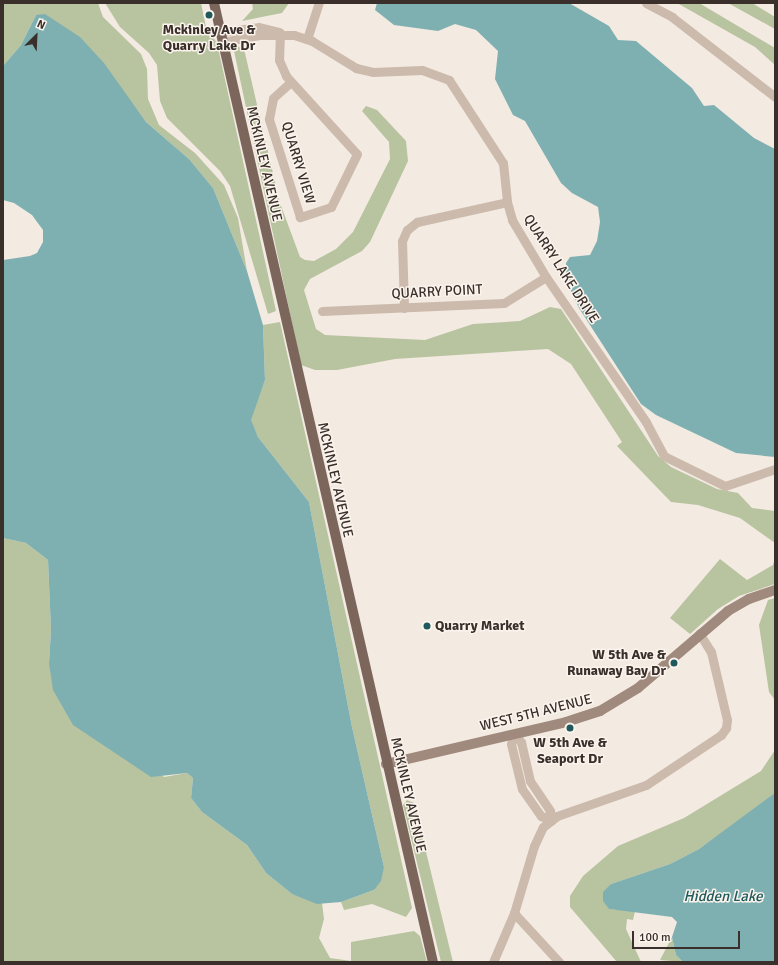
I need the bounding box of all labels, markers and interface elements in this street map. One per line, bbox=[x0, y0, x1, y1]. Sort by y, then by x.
marker: Mckinley Ave & Quarry Lake Dr bbox=[204, 10, 214, 20]
north arrow bbox=[16, 16, 56, 56]
text: N bbox=[35, 17, 47, 32]
place label: Mckinley Ave & Quarry Lake Dr bbox=[163, 22, 255, 54]
street label: MCKINLEY AVENUE bbox=[243, 105, 285, 223]
street label: QUARRY VIEW bbox=[277, 120, 319, 206]
street label: QUARRY LAKE DRIVE bbox=[520, 212, 602, 326]
street label: QUARRY POINT bbox=[391, 281, 483, 303]
street label: MCKINLEY AVENUE bbox=[314, 421, 356, 539]
place label: Quarry Market bbox=[435, 618, 525, 634]
marker: Quarry Market bbox=[422, 621, 432, 631]
place label: W 5th Ave & Runaway Bay Dr bbox=[567, 647, 666, 680]
marker: W 5th Ave & Runaway Bay Dr bbox=[669, 658, 679, 668]
street label: WEST 5TH AVENUE bbox=[478, 691, 594, 735]
marker: W 5th Ave & Seaport Dr bbox=[565, 723, 575, 733]
place label: W 5th Ave & Seaport Dr bbox=[533, 735, 607, 768]
street label: MCKINLEY AVENUE bbox=[387, 736, 429, 854]
water label: Hidden Lake bbox=[683, 888, 763, 906]
scale bar bbox=[634, 923, 742, 949]
text: 100 m bbox=[639, 930, 671, 945]

